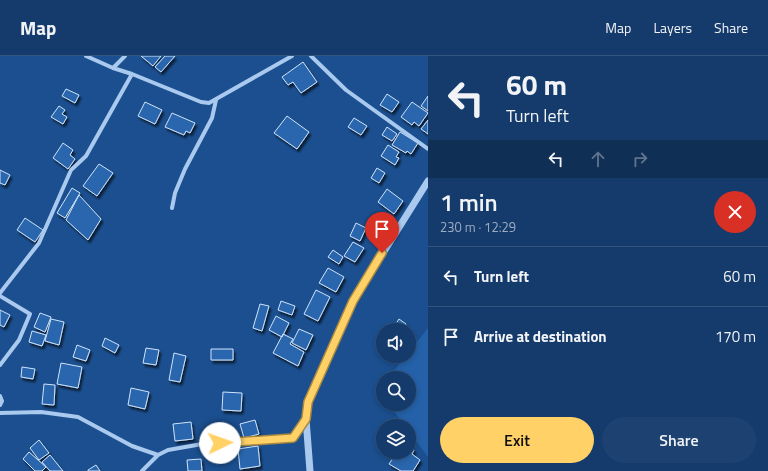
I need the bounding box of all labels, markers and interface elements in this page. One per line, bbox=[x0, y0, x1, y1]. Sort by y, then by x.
text: Map bbox=[20, 13, 56, 42]
text: Map bbox=[605, 17, 631, 38]
text: Layers bbox=[653, 17, 692, 38]
text: Share bbox=[714, 17, 748, 38]
text: 60 m bbox=[506, 63, 567, 106]
icon: left bbox=[440, 72, 492, 124]
text: Turn left bbox=[506, 102, 569, 129]
icon: left bbox=[545, 148, 567, 170]
icon: ahead bbox=[587, 148, 609, 170]
icon: right bbox=[629, 148, 651, 170]
text: 1 min bbox=[440, 184, 498, 220]
button: close bbox=[714, 191, 756, 233]
pin bbox=[365, 212, 399, 253]
text: 230 m · 12:29 bbox=[440, 217, 516, 237]
icon: arrive bbox=[371, 218, 393, 240]
text: Turn left bbox=[474, 265, 529, 288]
text: 60 m bbox=[723, 265, 756, 288]
icon: left bbox=[440, 266, 462, 288]
map controls bbox=[376, 323, 416, 459]
button: sound bbox=[376, 323, 416, 363]
text: Arrive at destination bbox=[474, 325, 607, 348]
text: 170 m bbox=[715, 325, 756, 348]
icon: arrive bbox=[440, 326, 462, 348]
button: search bbox=[376, 371, 416, 411]
button: Exit bbox=[440, 417, 594, 463]
button: Share bbox=[602, 417, 756, 463]
button: layers bbox=[376, 419, 416, 459]
position arrow bbox=[199, 422, 241, 464]

